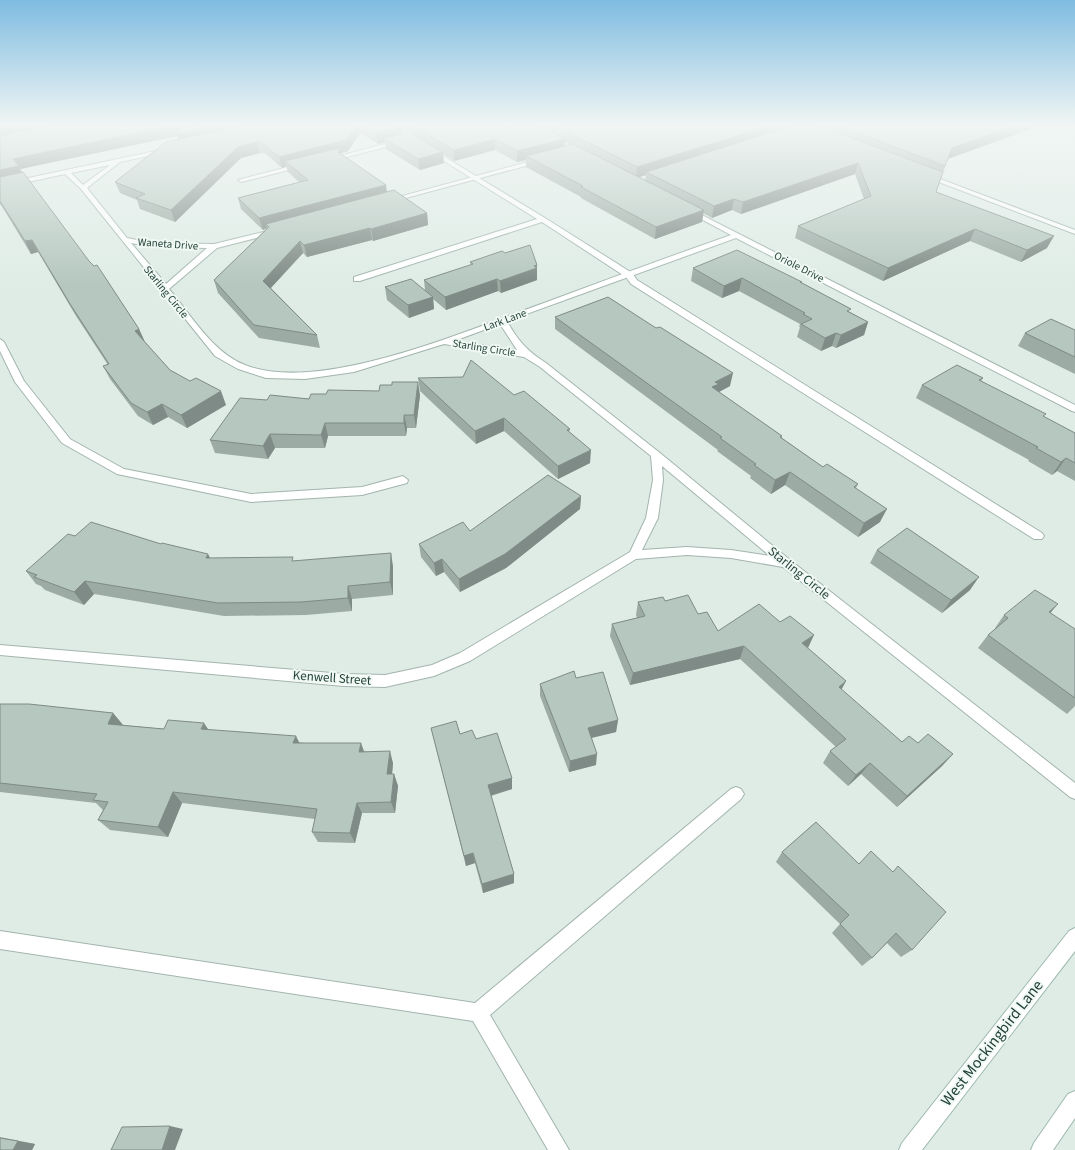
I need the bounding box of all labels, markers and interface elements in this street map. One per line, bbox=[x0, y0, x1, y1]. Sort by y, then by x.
street label: Waneta Drive bbox=[137, 234, 199, 254]
street label: Oriole Drive bbox=[771, 248, 827, 286]
street label: Starling Circle bbox=[140, 263, 192, 322]
street label: Lark Lane bbox=[481, 305, 529, 335]
street label: Starling Circle bbox=[451, 336, 517, 360]
street label: Starling Circle bbox=[764, 542, 834, 604]
street label: Kenwell Street bbox=[292, 666, 372, 690]
street label: West Mockingbird Lane bbox=[936, 975, 1048, 1111]

